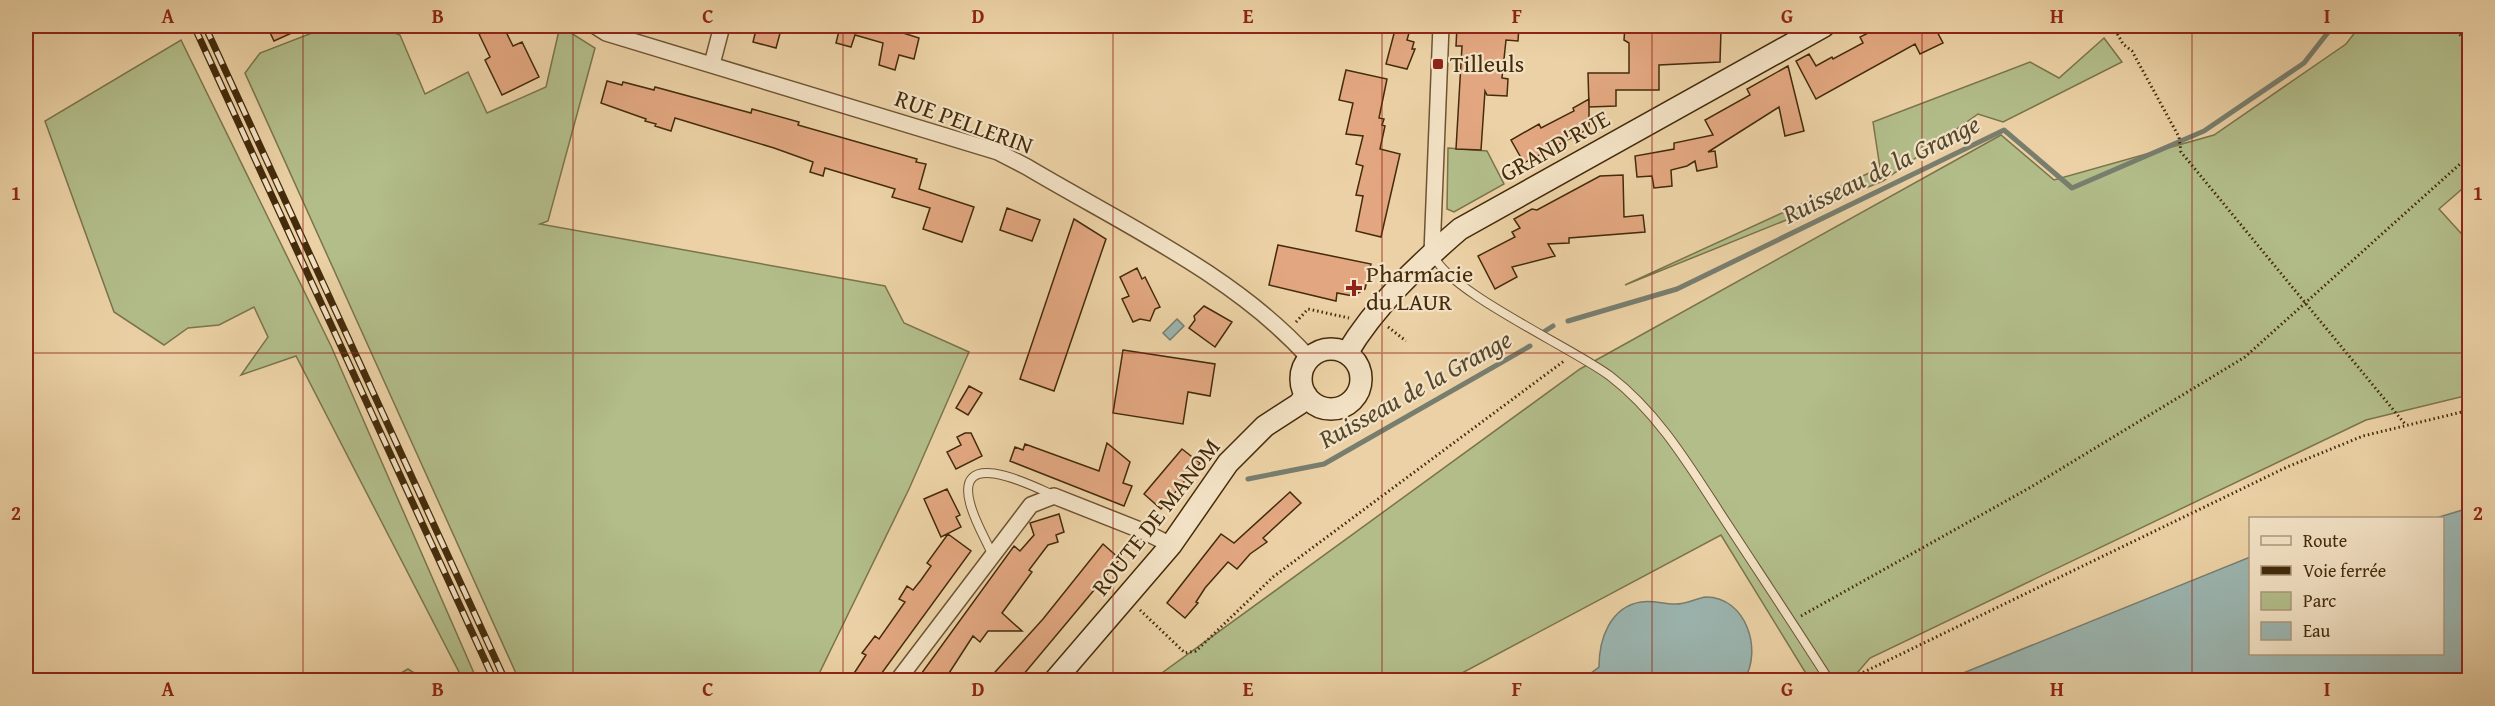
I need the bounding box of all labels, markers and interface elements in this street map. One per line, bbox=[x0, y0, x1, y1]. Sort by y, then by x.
text: A bbox=[162, 1, 175, 30]
text: B bbox=[432, 1, 444, 30]
text: C bbox=[702, 1, 714, 30]
text: D bbox=[971, 1, 985, 30]
text: E bbox=[1243, 1, 1254, 30]
text: F bbox=[1512, 1, 1522, 30]
text: G bbox=[1781, 1, 1793, 30]
text: H bbox=[2050, 1, 2064, 30]
text: I bbox=[2324, 1, 2330, 30]
place label: Tilleuls bbox=[1450, 46, 1524, 81]
marker: Tilleuls bbox=[1431, 57, 1445, 71]
street label: RUE PELLERIN bbox=[890, 80, 1038, 163]
street label: GRAND'RUE bbox=[1493, 101, 1616, 190]
water label: Ruisseau de la Grange bbox=[1775, 104, 1986, 234]
text: 1 bbox=[11, 178, 21, 207]
text: 1 bbox=[2473, 178, 2483, 207]
place label: Pharmacie du LAUR bbox=[1366, 256, 1473, 319]
marker: Pharmacie du LAUR bbox=[1347, 281, 1361, 295]
water label: Ruisseau de la Grange bbox=[1310, 319, 1518, 458]
street label: ROUTE DE MANOM bbox=[1083, 431, 1228, 603]
text: 2 bbox=[11, 498, 21, 527]
text: 2 bbox=[2473, 498, 2483, 527]
legend bbox=[2249, 517, 2444, 655]
text: Route bbox=[2303, 527, 2347, 554]
text: Voie ferrée bbox=[2303, 557, 2386, 584]
text: Parc bbox=[2303, 587, 2336, 614]
text: Eau bbox=[2303, 617, 2331, 644]
text: A bbox=[162, 674, 175, 703]
text: B bbox=[432, 674, 444, 703]
text: C bbox=[702, 674, 714, 703]
text: D bbox=[971, 674, 985, 703]
text: E bbox=[1243, 674, 1254, 703]
text: F bbox=[1512, 674, 1522, 703]
text: G bbox=[1781, 674, 1793, 703]
text: H bbox=[2050, 674, 2064, 703]
text: I bbox=[2324, 674, 2330, 703]

